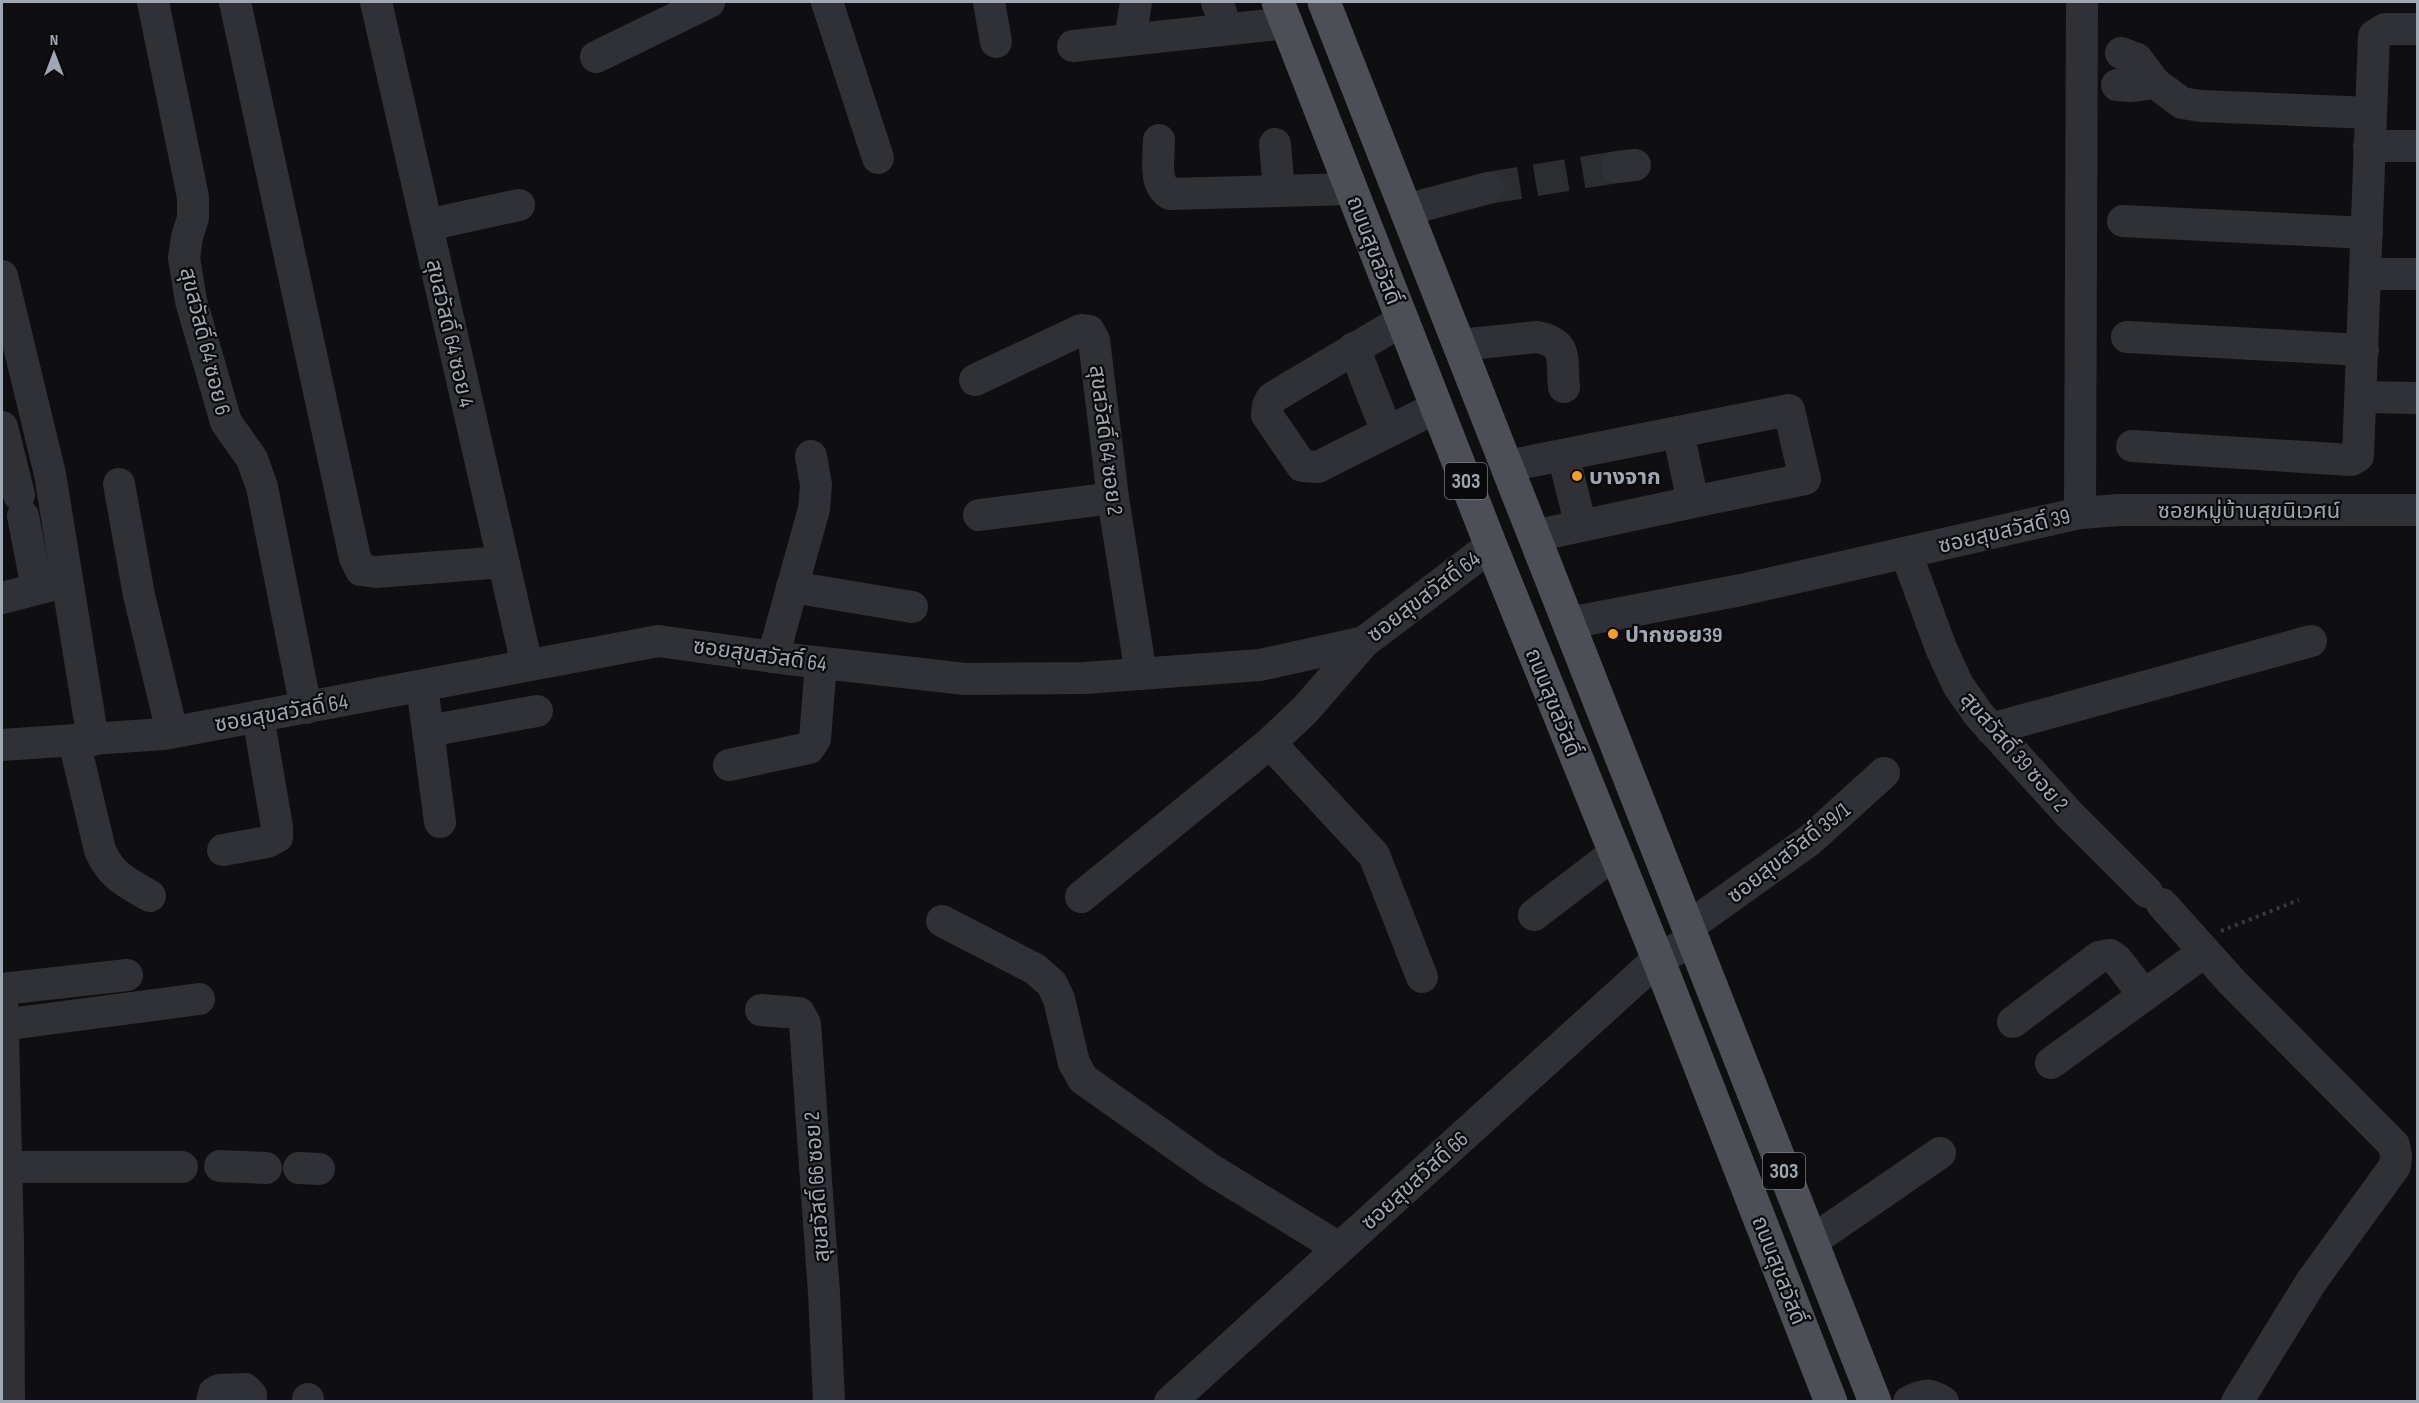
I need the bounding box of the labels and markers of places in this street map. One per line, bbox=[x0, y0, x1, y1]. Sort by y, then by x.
place label: บางจาก bbox=[1589, 464, 1661, 491]
marker: บางจาก bbox=[1570, 469, 1584, 483]
place label: ปากซอย39 bbox=[1625, 622, 1723, 649]
marker: ปากซอย39 bbox=[1606, 627, 1620, 641]

